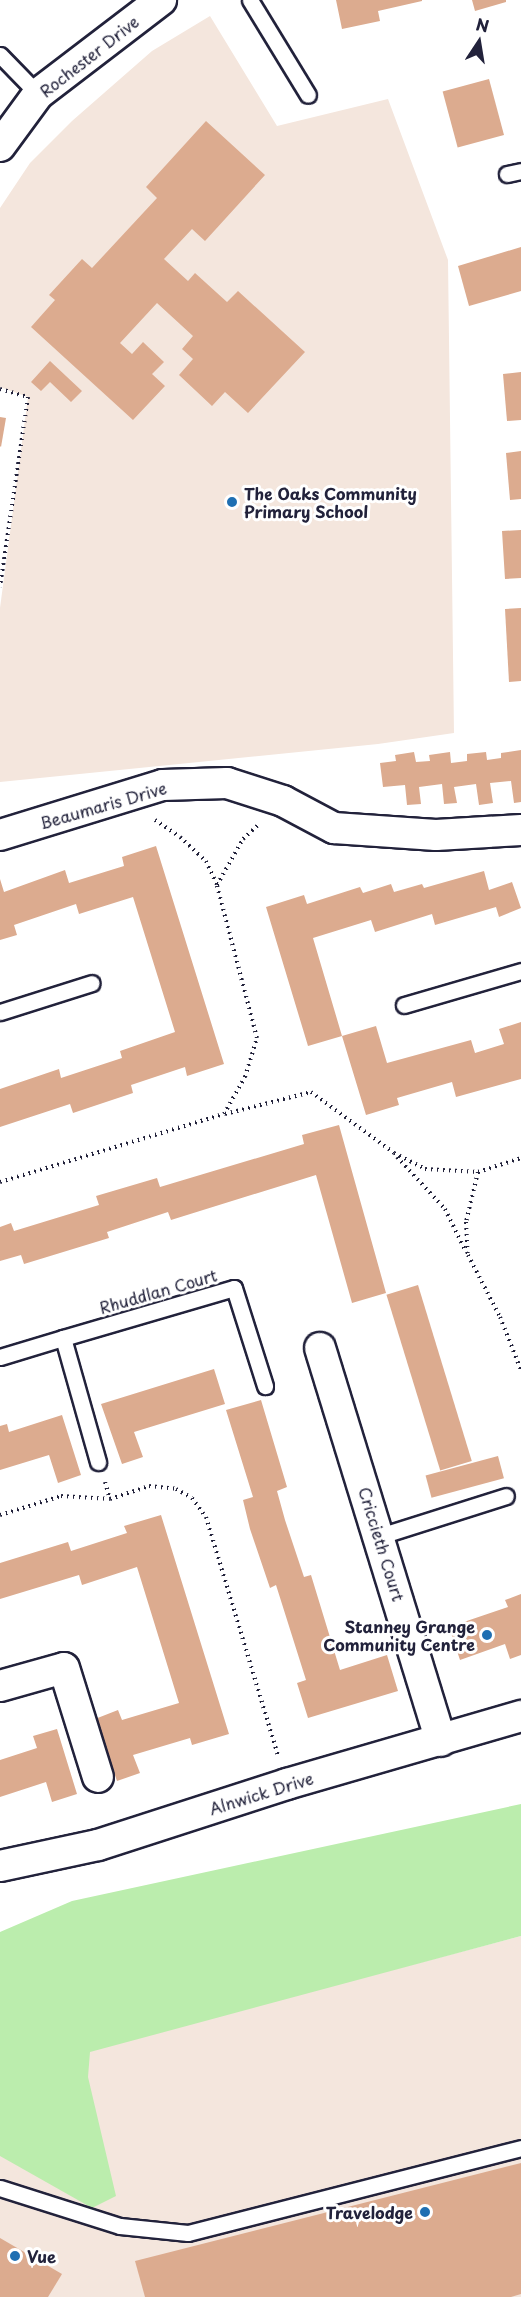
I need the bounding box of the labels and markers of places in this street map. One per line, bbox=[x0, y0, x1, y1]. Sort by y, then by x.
place label: The Oaks Community Primary School bbox=[244, 483, 418, 521]
marker: The Oaks Community Primary School bbox=[225, 495, 239, 509]
place label: Stanney Grange Community Centre bbox=[322, 1616, 475, 1654]
marker: Stanney Grange Community Centre bbox=[480, 1628, 494, 1642]
place label: Travelodge bbox=[326, 2202, 413, 2222]
marker: Travelodge bbox=[418, 2205, 432, 2219]
place label: Vue bbox=[27, 2246, 56, 2266]
marker: Vue bbox=[8, 2249, 22, 2263]

